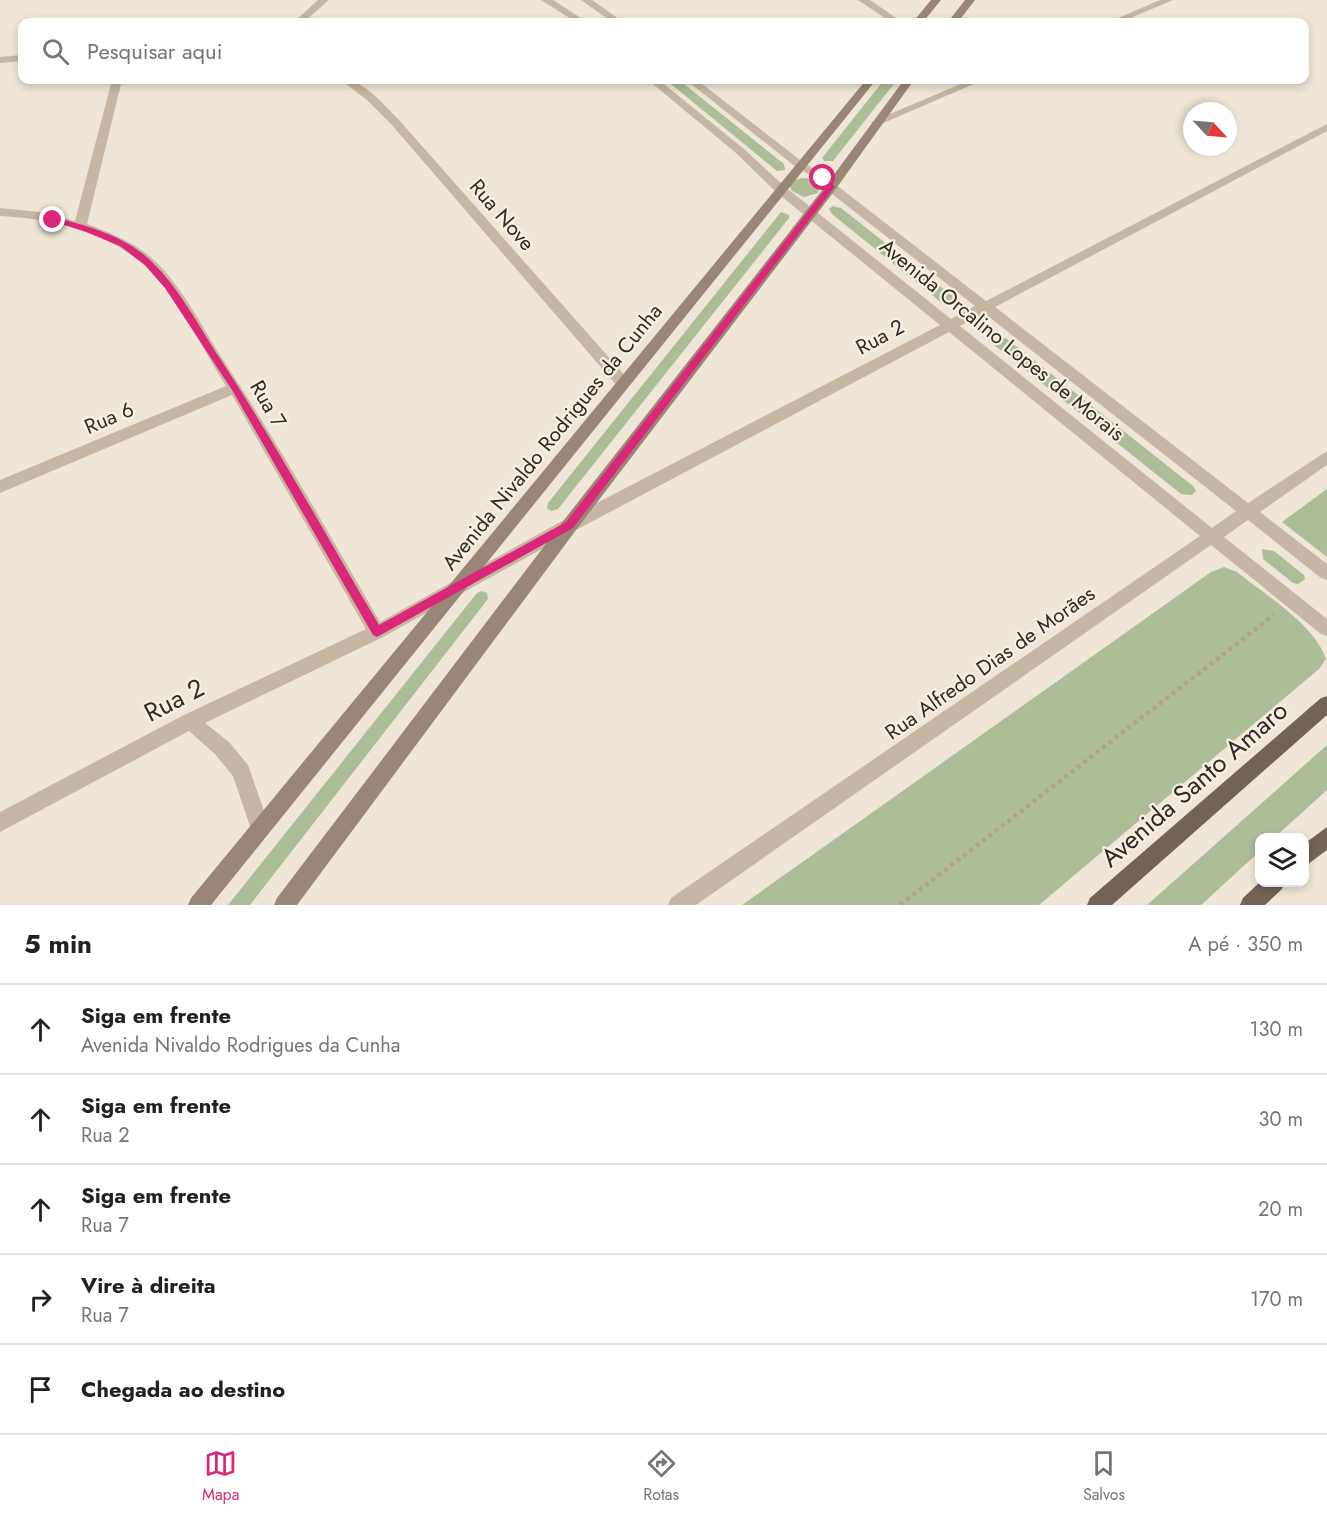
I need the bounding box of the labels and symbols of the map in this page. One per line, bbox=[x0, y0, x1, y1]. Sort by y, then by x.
north arrow bbox=[1183, 102, 1237, 156]
route start bbox=[809, 164, 835, 190]
street label: Rua Nove bbox=[462, 173, 542, 258]
route end bbox=[39, 206, 65, 232]
street label: Avenida Orcalino Lopes de Morais bbox=[873, 232, 1131, 448]
street label: Avenida Nivaldo Rodrigues da Cunha bbox=[435, 297, 669, 577]
street label: Rua 2 bbox=[850, 312, 910, 362]
street label: Rua 7 bbox=[242, 375, 294, 433]
street label: Rua 6 bbox=[80, 394, 138, 442]
street label: Rua Alfredo Dias de Morães bbox=[879, 579, 1101, 747]
street label: Rua 2 bbox=[137, 669, 211, 731]
street label: Avenida Santo Amaro bbox=[1092, 692, 1296, 876]

